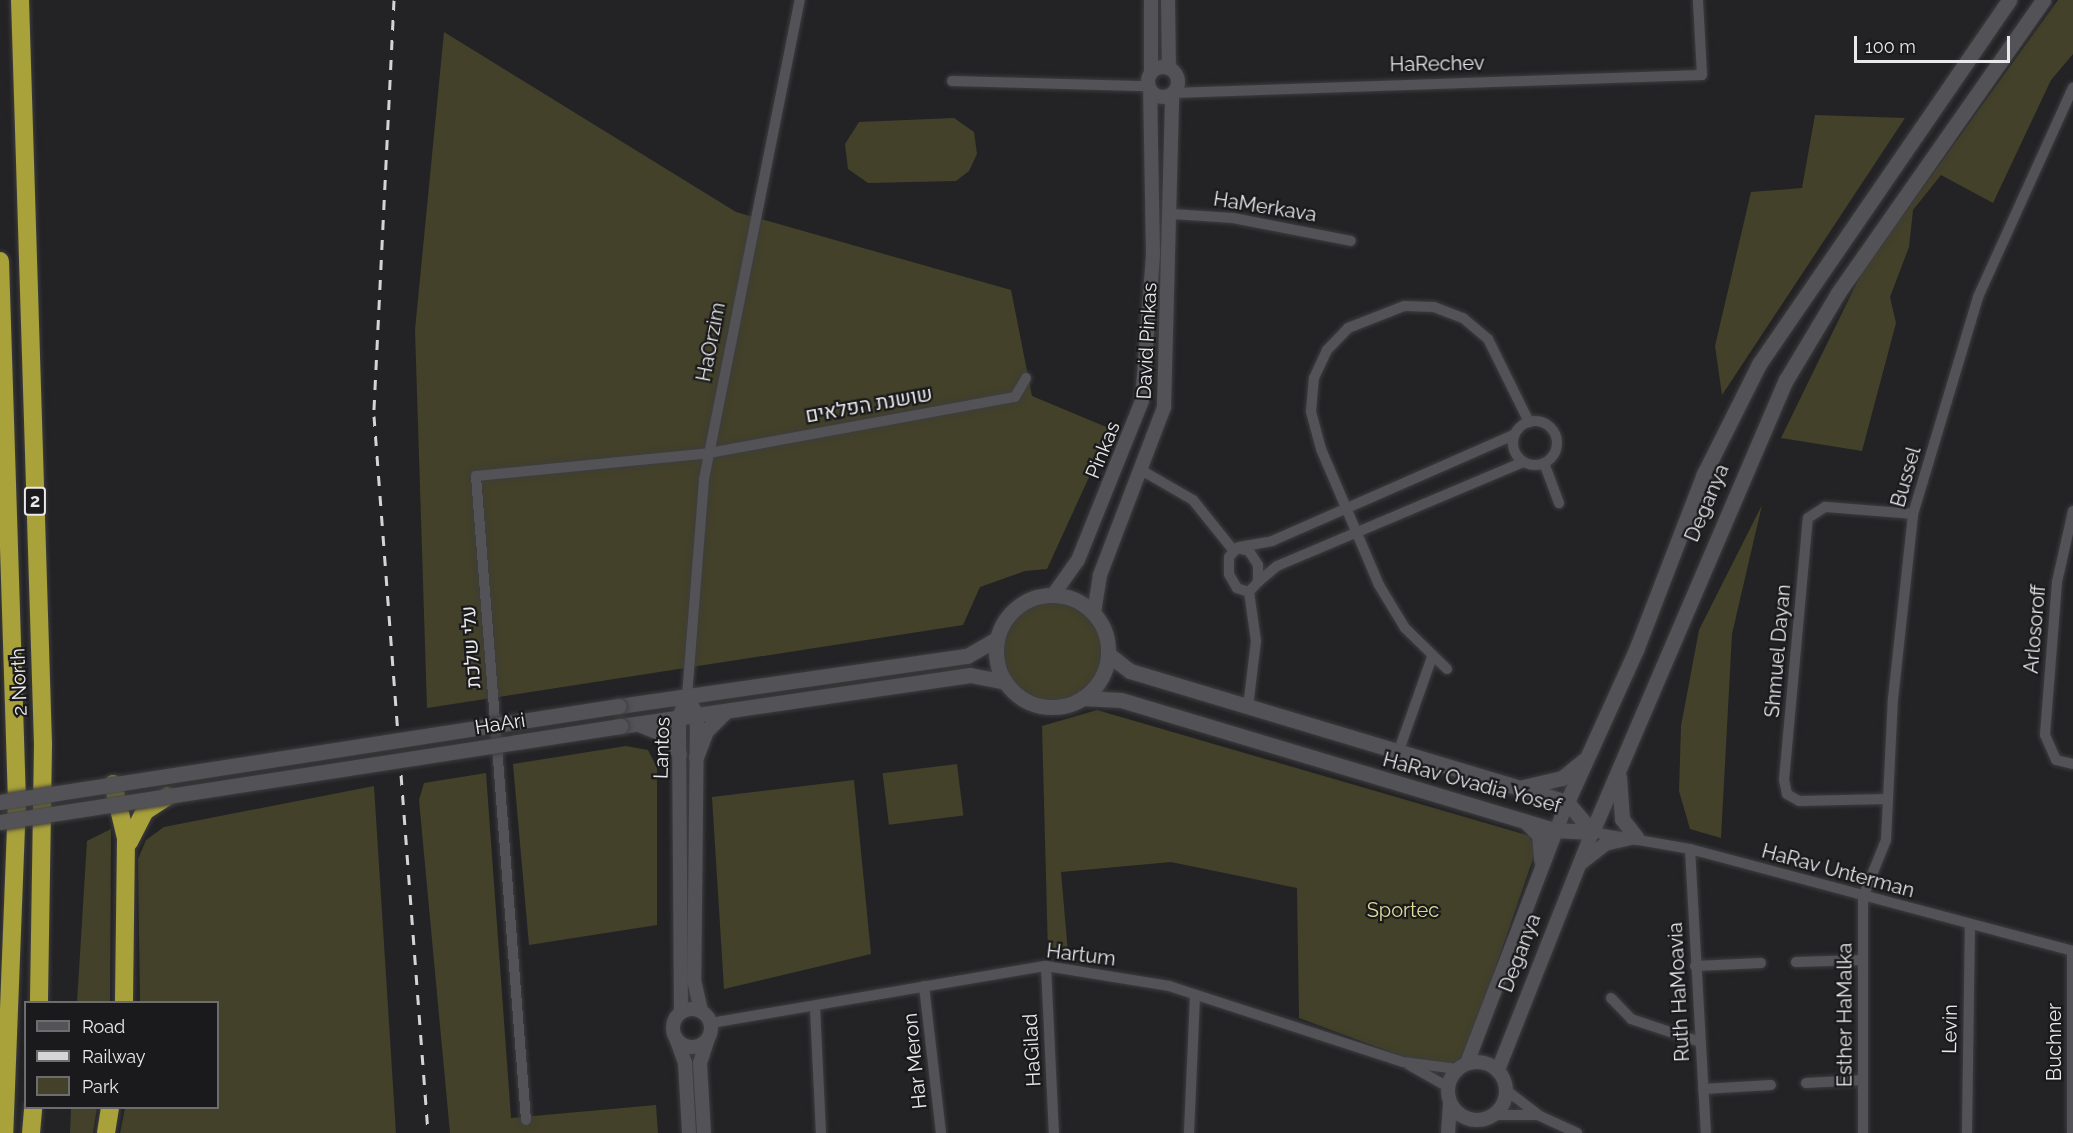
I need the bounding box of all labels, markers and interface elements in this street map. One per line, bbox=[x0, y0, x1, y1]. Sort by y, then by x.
scale bar bbox=[1857, 24, 2013, 62]
text: 100 m bbox=[1865, 36, 1916, 57]
street label: HaRechev bbox=[1389, 51, 1485, 77]
street label: HaMerkava bbox=[1212, 187, 1318, 227]
street label: David Pinkas bbox=[1132, 282, 1162, 400]
street label: HaOrzim bbox=[692, 300, 730, 384]
street label: שושנת הפלאים bbox=[804, 382, 934, 428]
street label: Pinkas bbox=[1081, 418, 1125, 482]
street label: Bussel bbox=[1886, 444, 1926, 510]
street label: Deganya bbox=[1680, 460, 1734, 546]
road number: 2 bbox=[23, 486, 47, 516]
street label: Shmuel Dayan bbox=[1760, 583, 1796, 719]
street label: Arlosoroff bbox=[2019, 583, 2051, 675]
street label: עלי שלכת bbox=[456, 605, 486, 689]
street label: 2 North bbox=[6, 648, 32, 716]
street label: HaAri bbox=[473, 708, 527, 740]
street label: Lantos bbox=[649, 716, 675, 780]
street label: HaRav Ovadia Yosef bbox=[1380, 747, 1564, 819]
street label: HaRav Unterman bbox=[1759, 839, 1917, 903]
park label: Sportec bbox=[1367, 898, 1439, 922]
street label: Deganya bbox=[1494, 910, 1546, 996]
street label: Ruth HaMoavia bbox=[1663, 922, 1695, 1062]
street label: Hartum bbox=[1045, 939, 1117, 971]
street label: Esther HaMalka bbox=[1833, 943, 1857, 1087]
legend bbox=[24, 1001, 219, 1109]
street label: Buchner bbox=[2042, 1003, 2066, 1081]
street label: Levin bbox=[1938, 1004, 1962, 1054]
street label: Har Meron bbox=[898, 1011, 932, 1111]
street label: HaGilad bbox=[1018, 1013, 1046, 1087]
text: Road bbox=[82, 1016, 125, 1037]
text: Railway bbox=[82, 1046, 146, 1067]
text: Park bbox=[82, 1076, 119, 1097]

